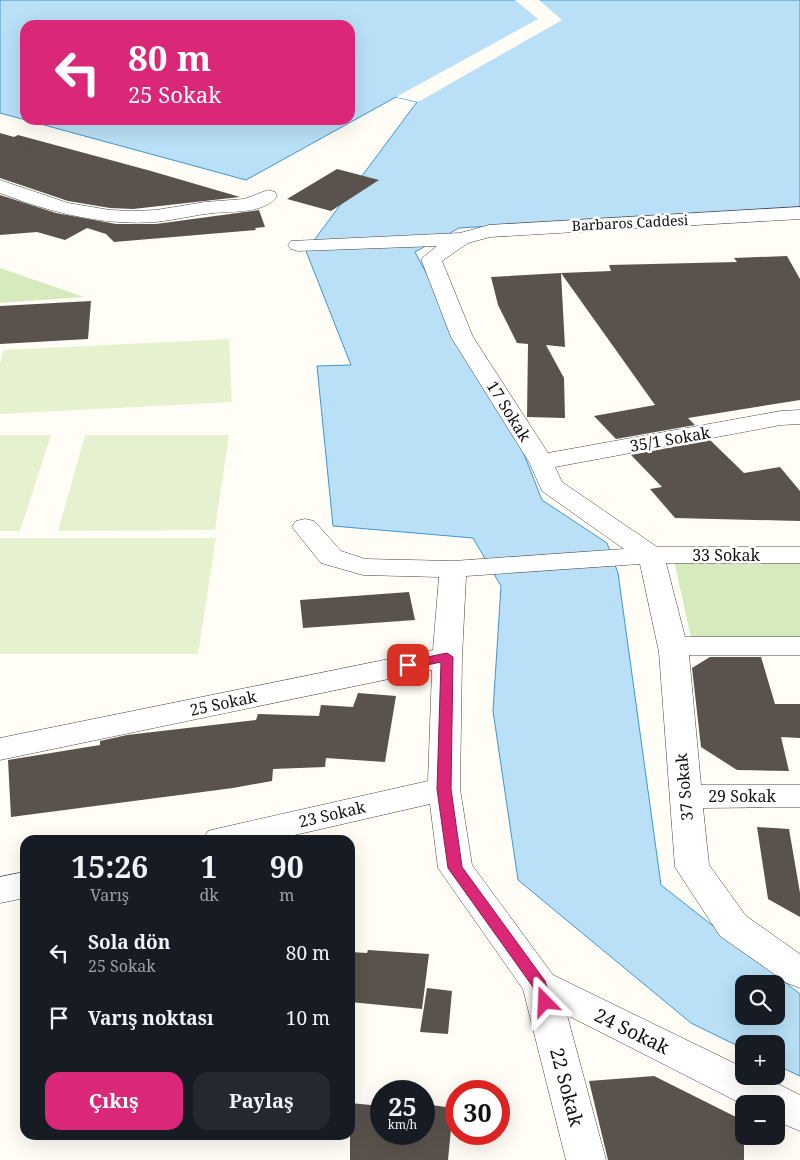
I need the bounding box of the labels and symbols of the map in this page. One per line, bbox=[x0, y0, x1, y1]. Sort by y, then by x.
street label: Barbaros Caddesi bbox=[571, 210, 689, 235]
street label: 17 Sokak bbox=[482, 376, 537, 446]
street label: 35/1 Sokak bbox=[628, 421, 713, 457]
street label: 33 Sokak bbox=[692, 544, 760, 566]
pin bbox=[387, 644, 429, 686]
street label: 25 Sokak bbox=[188, 685, 259, 721]
street label: 37 Sokak bbox=[670, 752, 698, 822]
street label: 29 Sokak bbox=[708, 785, 776, 807]
street label: 23 Sokak bbox=[297, 796, 368, 832]
position arrow bbox=[518, 975, 570, 1027]
street label: 24 Sokak bbox=[590, 1002, 675, 1061]
street label: 22 Sokak bbox=[544, 1045, 590, 1130]
speed limit sign: 30 bbox=[445, 1080, 510, 1145]

